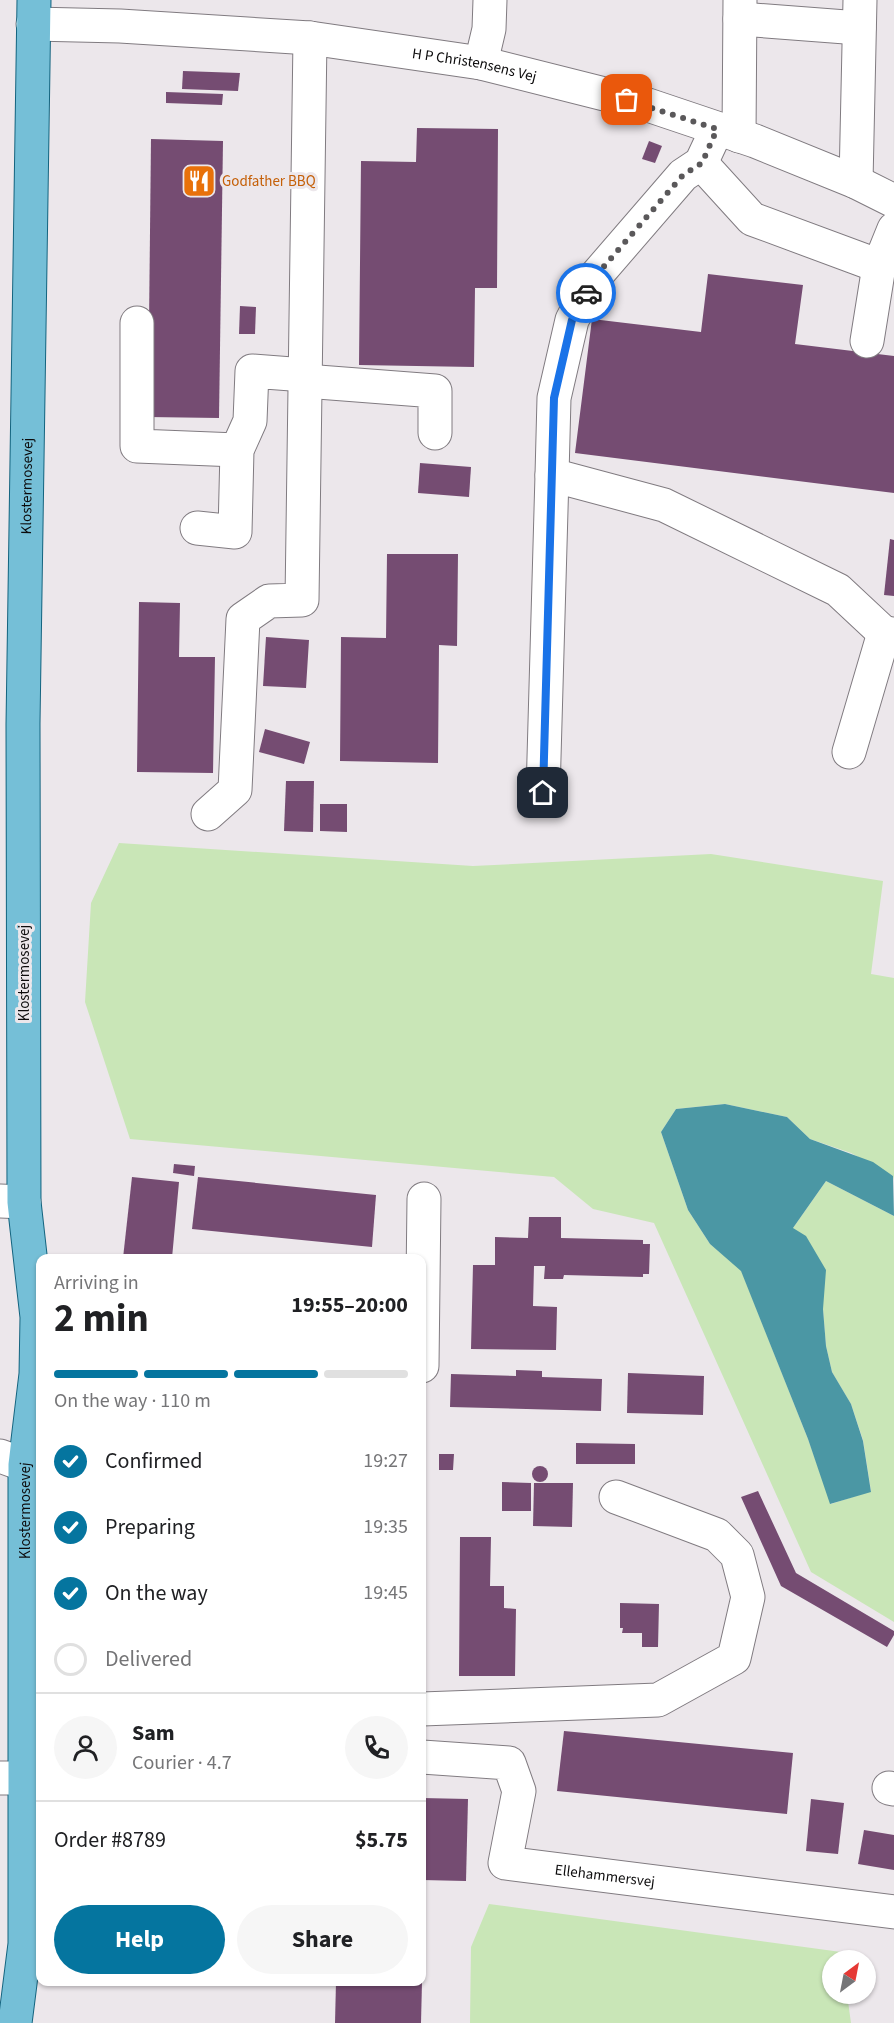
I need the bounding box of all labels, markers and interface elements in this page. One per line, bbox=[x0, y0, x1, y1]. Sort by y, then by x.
street label: H P Christensens Vej bbox=[411, 43, 539, 87]
pin bbox=[601, 74, 652, 125]
icon: bag bbox=[610, 83, 643, 116]
restaurant icon: Godfather BBQ bbox=[181, 163, 217, 199]
place label: Godfather BBQ bbox=[222, 171, 316, 192]
courier bbox=[556, 263, 616, 323]
icon: car bbox=[570, 277, 603, 310]
street label: Klostermosevej bbox=[15, 438, 38, 535]
pin bbox=[517, 767, 568, 818]
icon: home bbox=[526, 776, 559, 809]
street label: Klostermosevej bbox=[14, 925, 35, 1021]
text: Arriving in bbox=[54, 1269, 139, 1297]
text: 19:55–20:00 bbox=[291, 1289, 408, 1321]
text: 2 min bbox=[54, 1291, 149, 1347]
text: On the way · 110 m bbox=[54, 1387, 211, 1415]
icon: check bbox=[54, 1445, 87, 1478]
text: Confirmed bbox=[105, 1445, 202, 1477]
text: 19:27 bbox=[363, 1447, 408, 1475]
street label: Klostermosevej bbox=[14, 1461, 36, 1559]
icon: check bbox=[54, 1511, 87, 1544]
text: Preparing bbox=[105, 1511, 195, 1543]
text: 19:35 bbox=[363, 1513, 408, 1541]
icon: check bbox=[54, 1577, 87, 1610]
text: On the way bbox=[105, 1577, 208, 1609]
text: 19:45 bbox=[363, 1579, 408, 1607]
text: Delivered bbox=[105, 1643, 192, 1675]
button: person bbox=[54, 1716, 117, 1779]
button: phone bbox=[345, 1716, 408, 1779]
text: Sam bbox=[132, 1717, 175, 1749]
text: Courier · 4.7 bbox=[132, 1749, 232, 1777]
text: Order #8789 bbox=[54, 1824, 166, 1856]
text: $5.75 bbox=[355, 1824, 408, 1856]
street label: Ellehammersvej bbox=[554, 1859, 656, 1892]
button: Help bbox=[54, 1905, 225, 1974]
button: Share bbox=[237, 1905, 408, 1974]
north arrow bbox=[822, 1950, 876, 2004]
map controls bbox=[822, 1950, 876, 2004]

